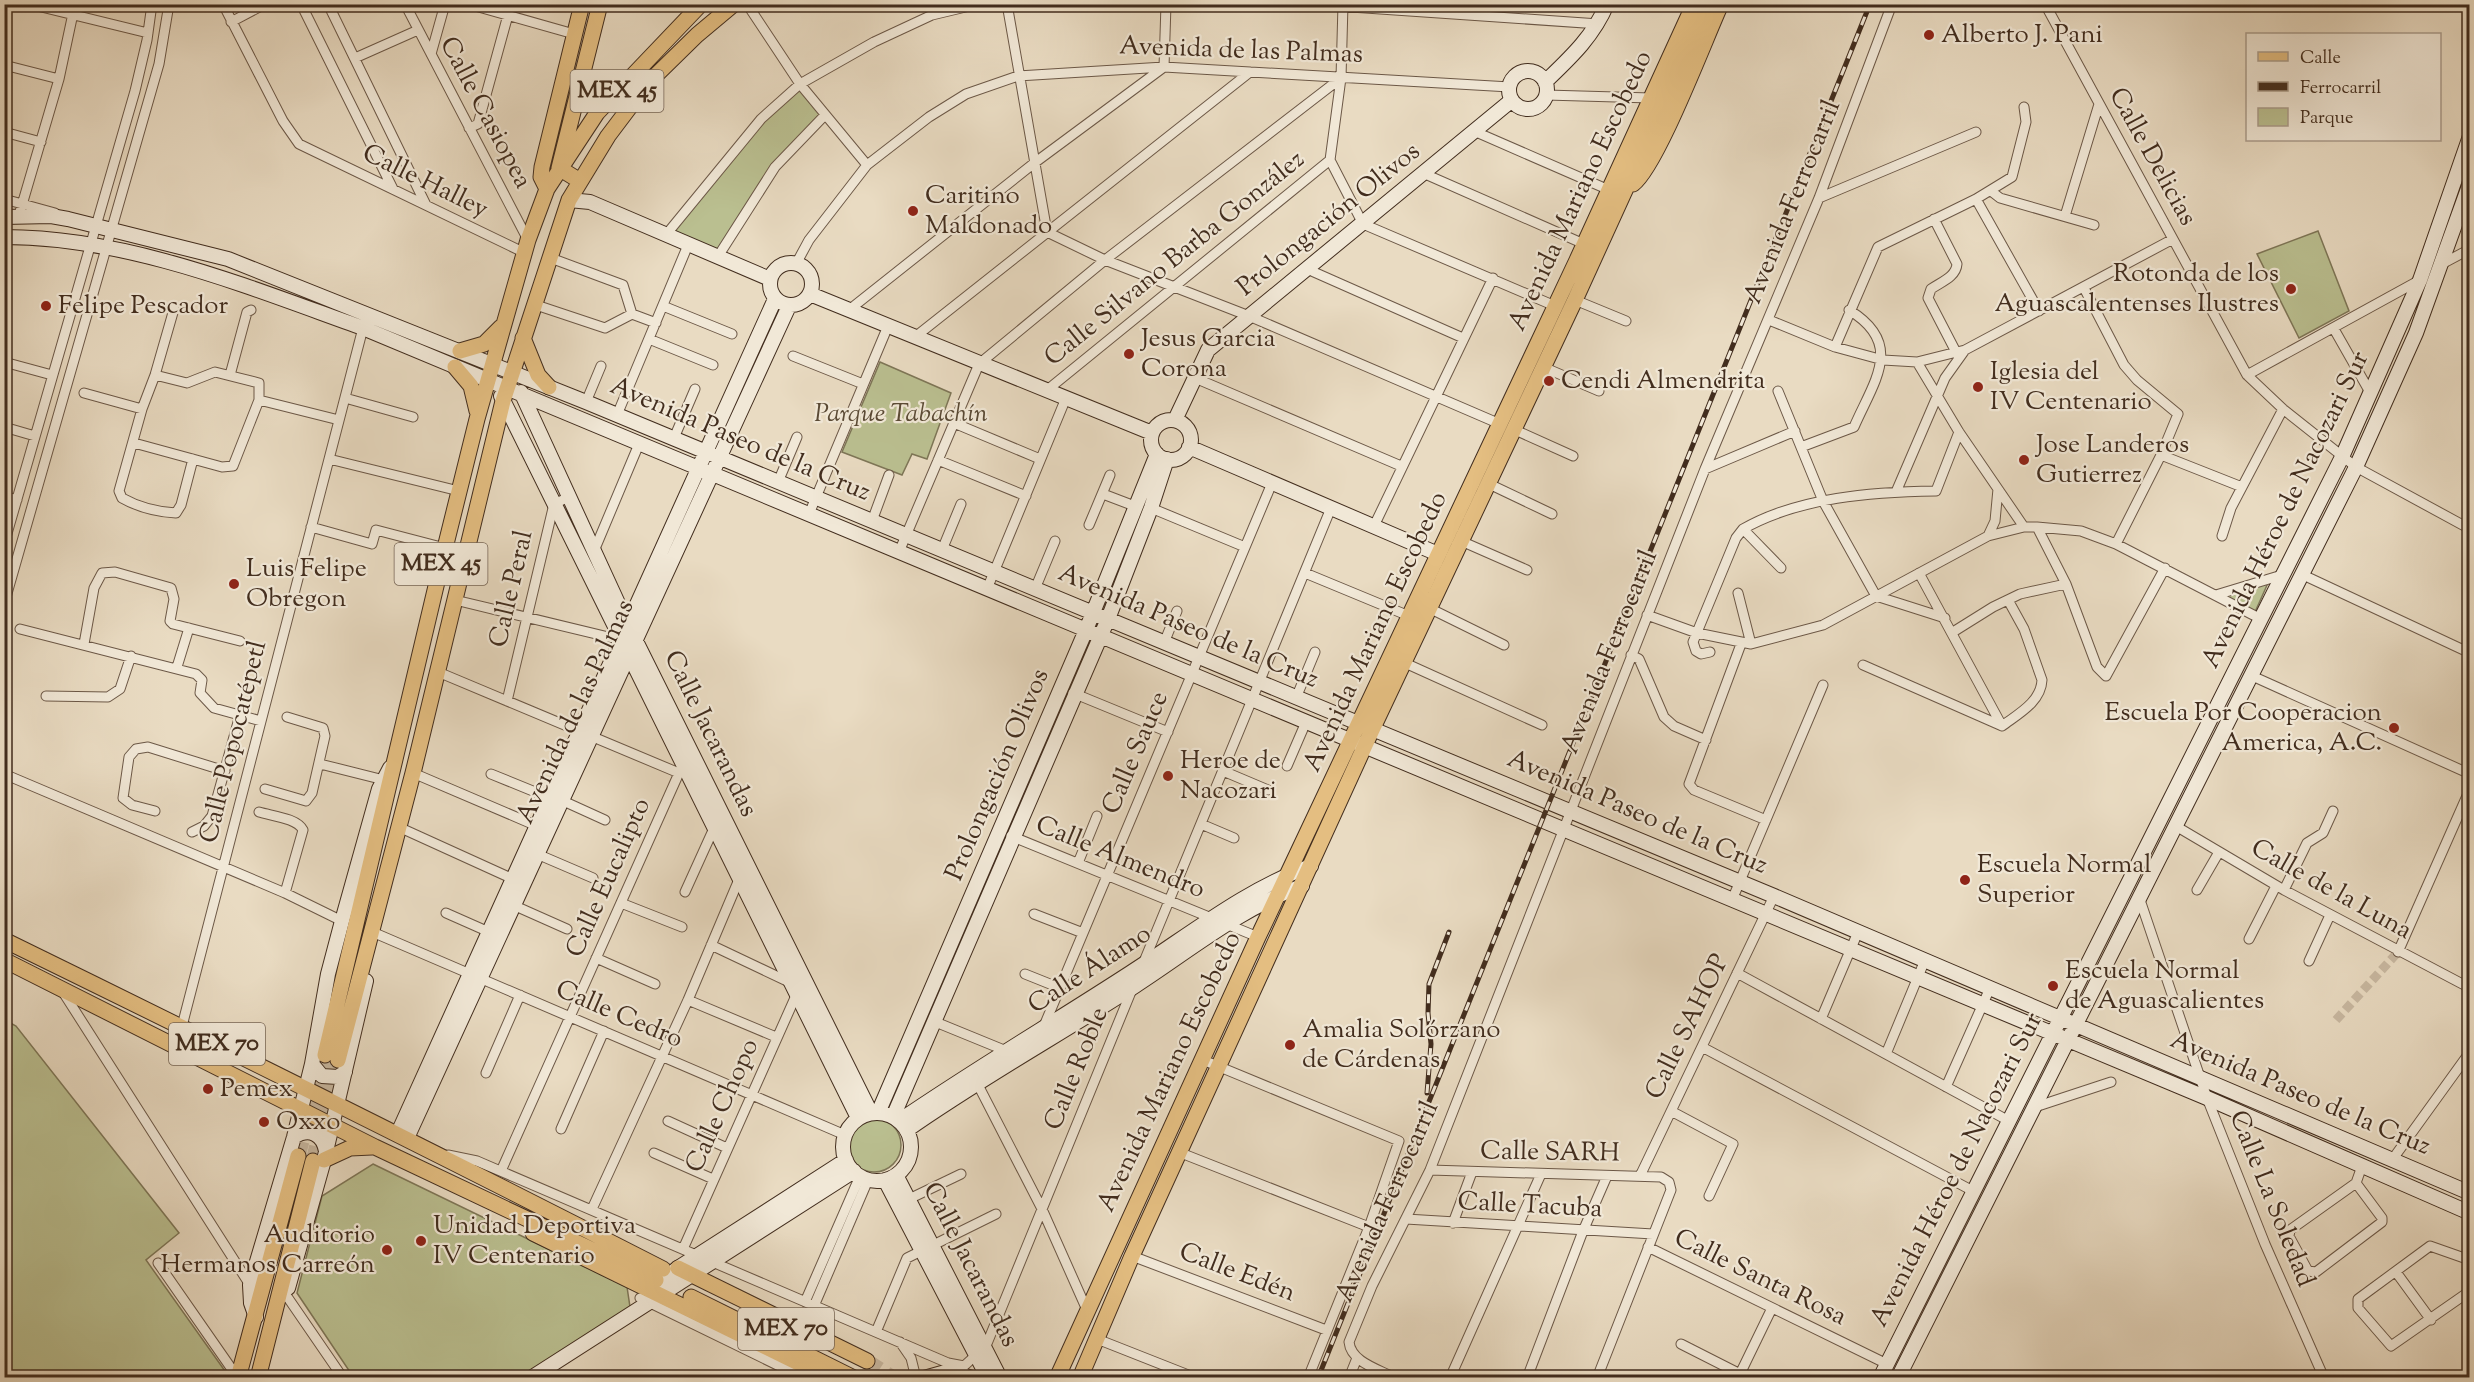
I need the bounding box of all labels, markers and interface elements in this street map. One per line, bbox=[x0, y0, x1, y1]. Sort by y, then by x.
place label: Alberto J. Pani bbox=[1941, 17, 2103, 54]
street label: Avenida de las Palmas bbox=[1119, 28, 1363, 74]
marker: Alberto J. Pani bbox=[1922, 28, 1936, 42]
street label: Calle Casiopea bbox=[429, 31, 541, 195]
legend bbox=[2246, 33, 2441, 141]
street label: Avenida Mariano Escobedo bbox=[1500, 45, 1662, 337]
text: Calle bbox=[2300, 46, 2341, 72]
road number: MEX 45 bbox=[570, 70, 664, 112]
text: Ferrocarril bbox=[2300, 76, 2381, 102]
street label: Calle Delicias bbox=[2099, 81, 2205, 233]
street label: Avenida Ferrocarril bbox=[1735, 95, 1851, 309]
text: Parque bbox=[2300, 106, 2353, 132]
street label: Prolongación Olivos bbox=[1229, 134, 1429, 306]
street label: Calle Halley bbox=[356, 136, 494, 228]
street label: Calle Silvano Barba González bbox=[1037, 142, 1313, 376]
place label: Caritino Maldonado bbox=[925, 178, 1052, 245]
marker: Caritino Maldonado bbox=[906, 204, 920, 218]
place label: Rotonda de los Aguascalentenses Ilustres bbox=[1994, 256, 2279, 323]
marker: Rotonda de los Aguascalentenses Ilustres bbox=[2284, 282, 2298, 296]
place label: Felipe Pescador bbox=[58, 288, 228, 325]
marker: Felipe Pescador bbox=[39, 299, 53, 313]
place label: Jesus Garcia Corona bbox=[1139, 321, 1275, 388]
street label: Avenida Héroe de Nacozari Sur bbox=[2193, 345, 2379, 675]
marker: Jesus Garcia Corona bbox=[1122, 347, 1136, 361]
place label: Iglesia del IV Centenario bbox=[1990, 354, 2152, 421]
place label: Cendi Almendrita bbox=[1561, 363, 1765, 400]
street label: Avenida Paseo de la Cruz bbox=[604, 368, 876, 512]
marker: Cendi Almendrita bbox=[1542, 374, 1556, 388]
marker: Iglesia del IV Centenario bbox=[1971, 380, 1985, 394]
park label: Parque Tabachín bbox=[814, 396, 988, 433]
place label: Jose Landeros Gutierrez bbox=[2034, 427, 2189, 494]
marker: Jose Landeros Gutierrez bbox=[2017, 453, 2031, 467]
street label: Avenida Mariano Escobedo bbox=[1295, 486, 1457, 778]
street label: Calle Peral bbox=[481, 527, 543, 651]
road number: MEX 45 bbox=[394, 543, 488, 585]
street label: Avenida Ferrocarril bbox=[1552, 545, 1668, 759]
place label: Luis Felipe Obregon bbox=[246, 551, 367, 618]
street label: Avenida Paseo de la Cruz bbox=[1052, 555, 1324, 699]
marker: Luis Felipe Obregon bbox=[227, 577, 241, 591]
street label: Avenida de las Palmas bbox=[508, 594, 644, 830]
street label: Calle Popocatépetl bbox=[191, 637, 277, 847]
street label: Calle Jacarandas bbox=[654, 645, 766, 823]
street label: Prolongación Olivos bbox=[937, 663, 1059, 887]
street label: Calle Sauce bbox=[1093, 686, 1179, 820]
place label: Escuela Por Cooperacion America, A.C. bbox=[2105, 695, 2382, 762]
marker: Escuela Por Cooperacion America, A.C. bbox=[2387, 721, 2401, 735]
street label: Avenida Paseo de la Cruz bbox=[1501, 741, 1773, 885]
place label: Heroe de Nacozari bbox=[1180, 743, 1281, 810]
marker: Heroe de Nacozari bbox=[1161, 769, 1175, 783]
street label: Calle Eucalipto bbox=[557, 792, 661, 964]
street label: Calle Almendro bbox=[1030, 807, 1210, 909]
street label: Calle de la Luna bbox=[2244, 830, 2418, 950]
place label: Escuela Normal Superior bbox=[1977, 847, 2152, 914]
marker: Escuela Normal Superior bbox=[1958, 873, 1972, 887]
street label: Calle Álamo bbox=[1021, 916, 1159, 1024]
street label: Avenida Mariano Escobedo bbox=[1089, 926, 1251, 1218]
street label: Calle SAHOP bbox=[1637, 948, 1739, 1106]
place label: Escuela Normal de Aguascalientes bbox=[2065, 953, 2264, 1020]
street label: Calle Cedro bbox=[550, 972, 688, 1058]
marker: Escuela Normal de Aguascalientes bbox=[2046, 979, 2060, 993]
street label: Calle Roble bbox=[1036, 1002, 1118, 1136]
street label: Avenida Héroe de Nacozari Sur bbox=[1861, 1006, 2053, 1334]
place label: Amalia Solórzano de Cárdenas bbox=[1302, 1012, 1500, 1079]
street label: Avenida Paseo de la Cruz bbox=[2164, 1022, 2436, 1166]
road number: MEX 70 bbox=[169, 1023, 265, 1065]
street label: Calle Chopo bbox=[677, 1033, 769, 1179]
marker: Amalia Solórzano de Cárdenas bbox=[1283, 1038, 1297, 1052]
place label: Pemex bbox=[220, 1071, 293, 1108]
marker: Pemex bbox=[201, 1082, 215, 1096]
street label: Avenida Ferrocarril bbox=[1327, 1095, 1449, 1309]
place label: Oxxo bbox=[276, 1104, 341, 1141]
street label: Calle La Soledad bbox=[2219, 1105, 2323, 1293]
marker: Oxxo bbox=[257, 1115, 271, 1129]
street label: Calle SARH bbox=[1480, 1133, 1621, 1173]
street label: Calle Jacarandas bbox=[912, 1176, 1028, 1354]
street label: Calle Tacuba bbox=[1457, 1184, 1603, 1228]
place label: Unidad Deportiva IV Centenario bbox=[433, 1208, 636, 1275]
place label: Auditorio Hermanos Carreón bbox=[161, 1217, 375, 1284]
street label: Calle Santa Rosa bbox=[1667, 1220, 1853, 1336]
marker: Unidad Deportiva IV Centenario bbox=[414, 1234, 428, 1248]
street label: Calle Edén bbox=[1173, 1234, 1301, 1312]
marker: Auditorio Hermanos Carreón bbox=[380, 1243, 394, 1257]
road number: MEX 70 bbox=[738, 1308, 834, 1350]

